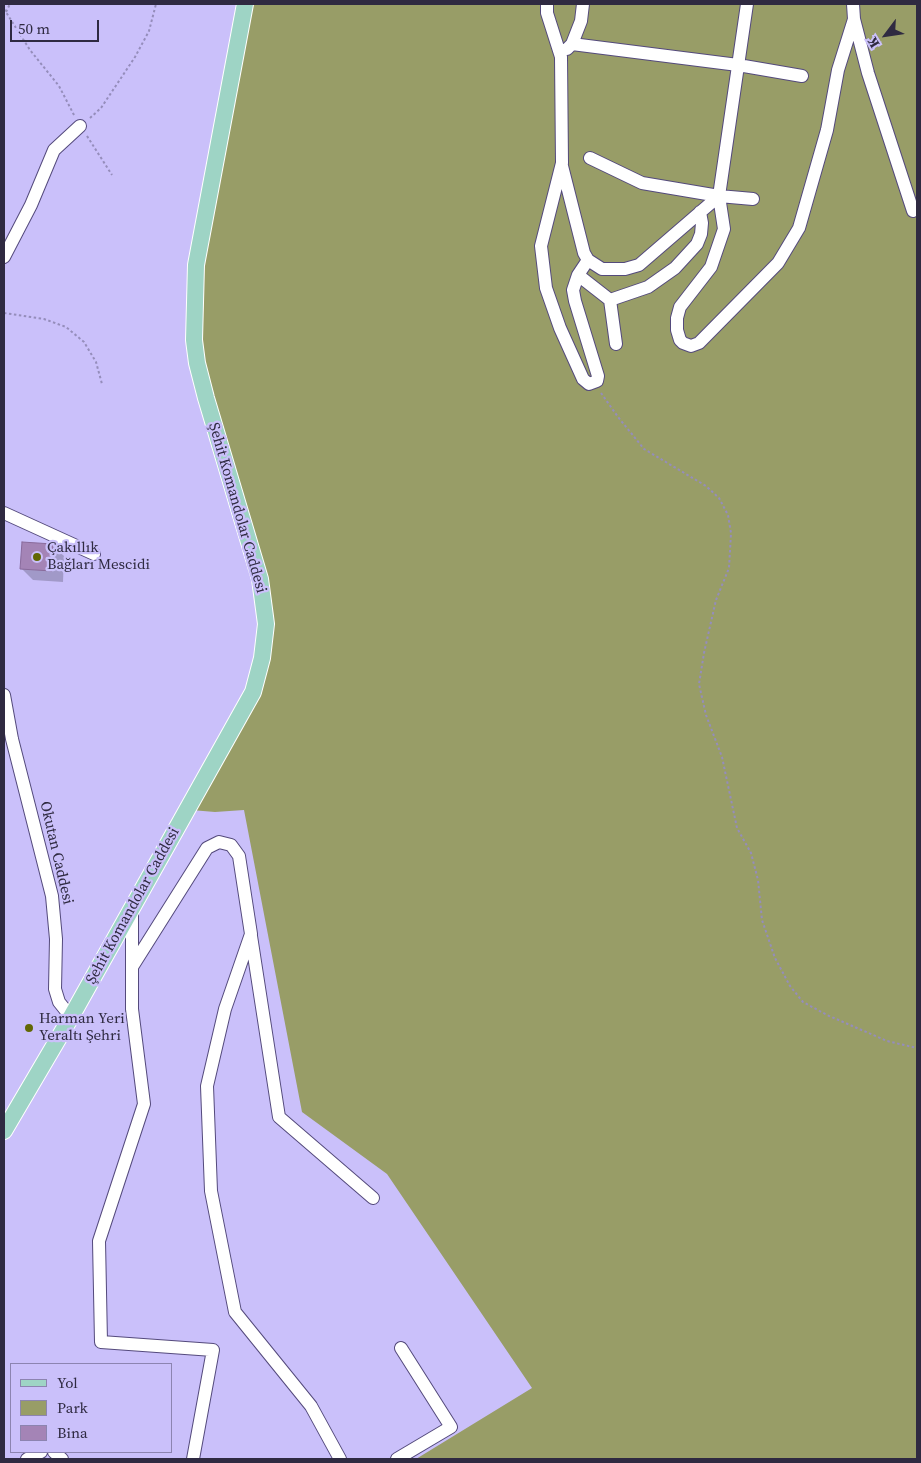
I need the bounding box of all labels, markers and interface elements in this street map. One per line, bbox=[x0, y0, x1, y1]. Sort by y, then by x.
scale bar bbox=[12, 10, 101, 42]
north arrow bbox=[861, 10, 911, 60]
text: 50 m bbox=[18, 18, 50, 39]
text: K bbox=[862, 33, 884, 52]
street label: Şehit Komandolar Caddesi bbox=[204, 421, 270, 595]
place label: Çakıllık Bağları Mescidi bbox=[47, 539, 150, 574]
marker: Çakıllık Bağları Mescidi bbox=[31, 551, 43, 563]
street label: Okutan Caddesi bbox=[35, 800, 77, 906]
street label: Şehit Komandolar Caddesi bbox=[82, 825, 184, 987]
place label: Harman Yeri Yeraltı Şehri bbox=[39, 1010, 125, 1045]
marker: Harman Yeri Yeraltı Şehri bbox=[23, 1022, 35, 1034]
legend bbox=[10, 1363, 172, 1453]
text: Yol bbox=[57, 1372, 78, 1393]
text: Park bbox=[57, 1397, 88, 1418]
text: Bina bbox=[57, 1422, 88, 1443]

